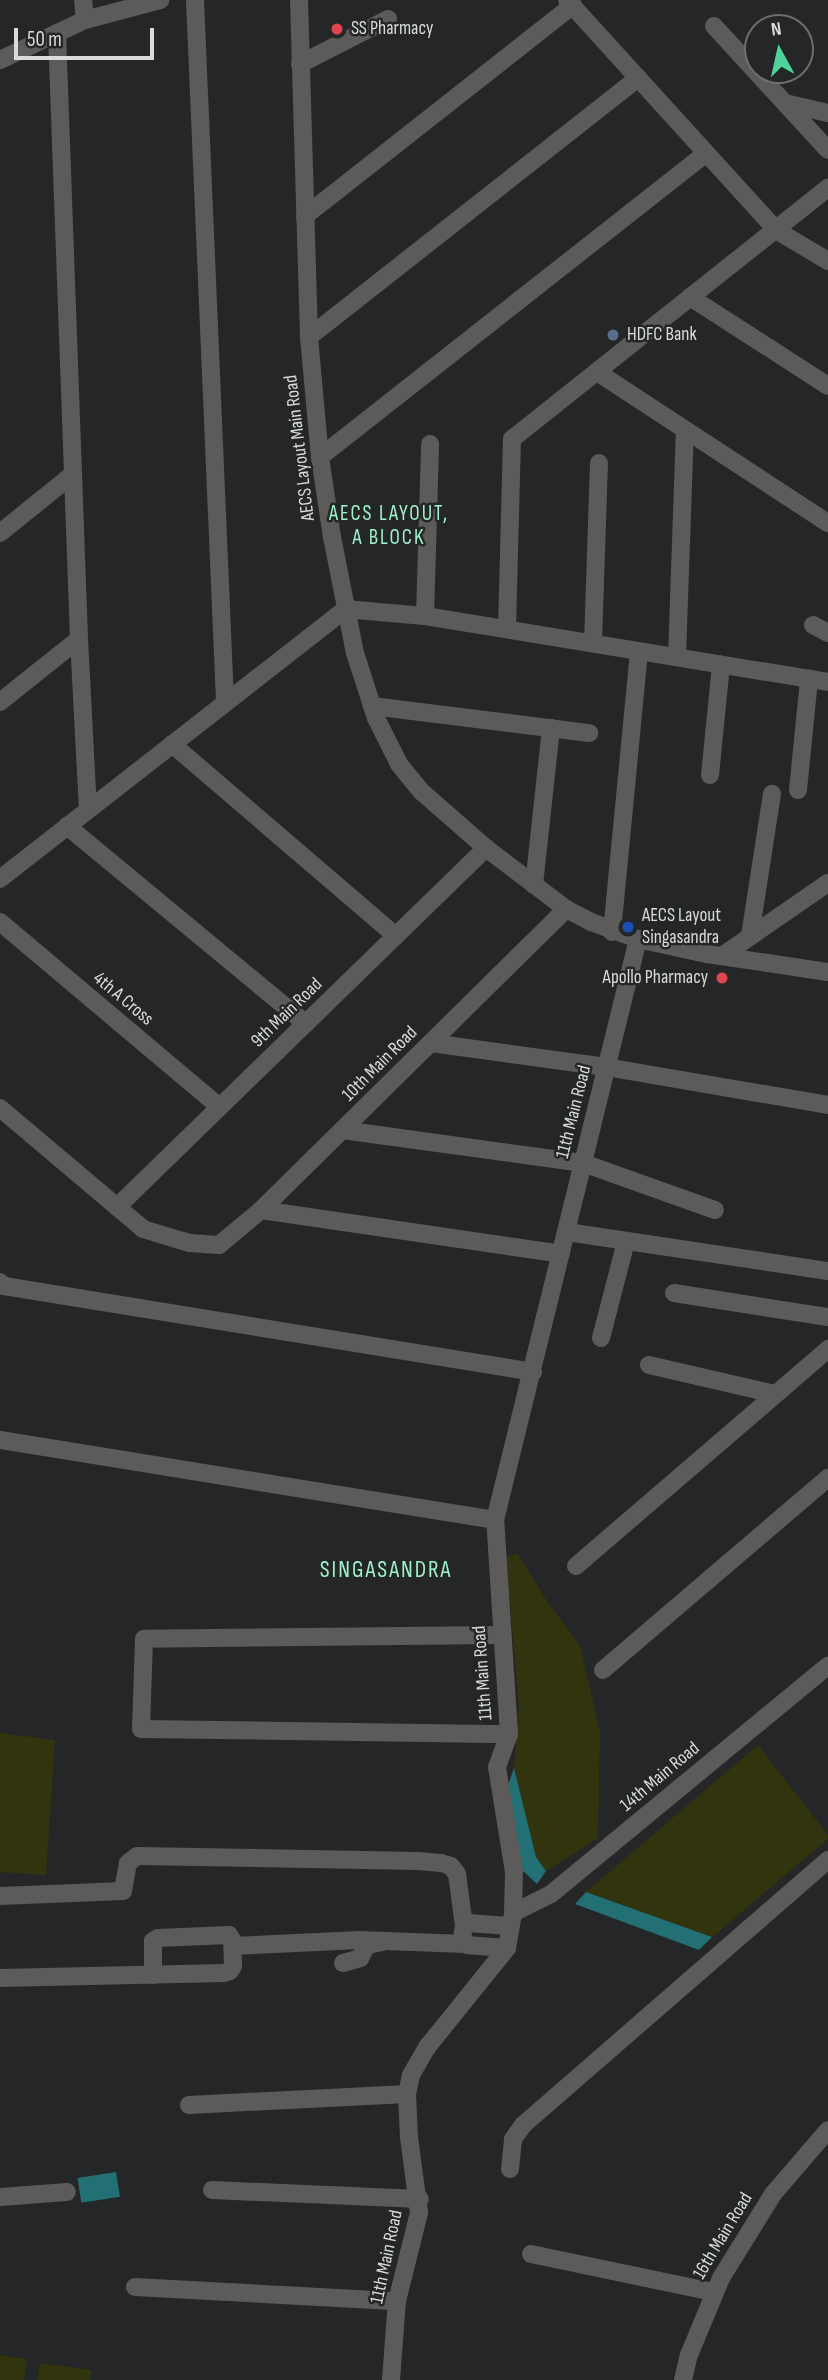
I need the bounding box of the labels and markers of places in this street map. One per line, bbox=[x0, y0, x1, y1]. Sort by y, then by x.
place label: SS Pharmacy bbox=[351, 18, 433, 40]
marker: SS Pharmacy bbox=[329, 21, 345, 37]
place label: HDFC Bank bbox=[627, 324, 697, 346]
marker: HDFC Bank bbox=[605, 327, 621, 343]
place label: AECS Layout Singasandra bbox=[642, 905, 721, 949]
marker: AECS Layout Singasandra bbox=[620, 919, 636, 935]
place label: Apollo Pharmacy bbox=[603, 967, 708, 989]
marker: Apollo Pharmacy bbox=[714, 970, 730, 986]

